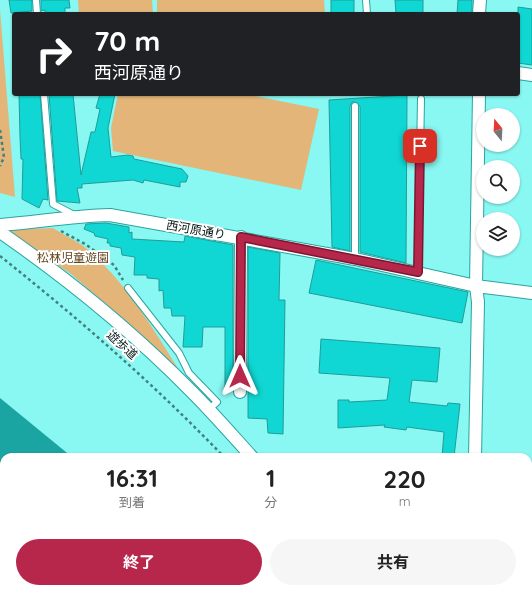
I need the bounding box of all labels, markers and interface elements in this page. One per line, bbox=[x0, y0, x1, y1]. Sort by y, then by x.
text: 70 m bbox=[94, 23, 160, 58]
icon: right bbox=[28, 28, 80, 80]
text: 西河原通り bbox=[94, 61, 184, 84]
north arrow bbox=[476, 108, 520, 152]
map controls bbox=[476, 108, 520, 256]
pin bbox=[403, 129, 437, 163]
icon: arrive bbox=[409, 135, 431, 157]
button: search bbox=[476, 160, 520, 204]
button: layers bbox=[476, 212, 520, 256]
street label: 西河原通り bbox=[165, 217, 227, 242]
park label: 松林児童遊園 bbox=[37, 250, 109, 265]
street label: 遊歩道 bbox=[104, 327, 141, 362]
position arrow bbox=[219, 355, 261, 397]
text: 16:31 bbox=[106, 463, 158, 493]
text: 1 bbox=[266, 463, 275, 493]
text: 220 bbox=[384, 464, 426, 494]
text: m bbox=[399, 493, 410, 509]
text: 到着 bbox=[119, 494, 145, 510]
text: 分 bbox=[264, 494, 277, 510]
button: 終了 bbox=[16, 539, 262, 585]
button: 共有 bbox=[270, 539, 516, 585]

